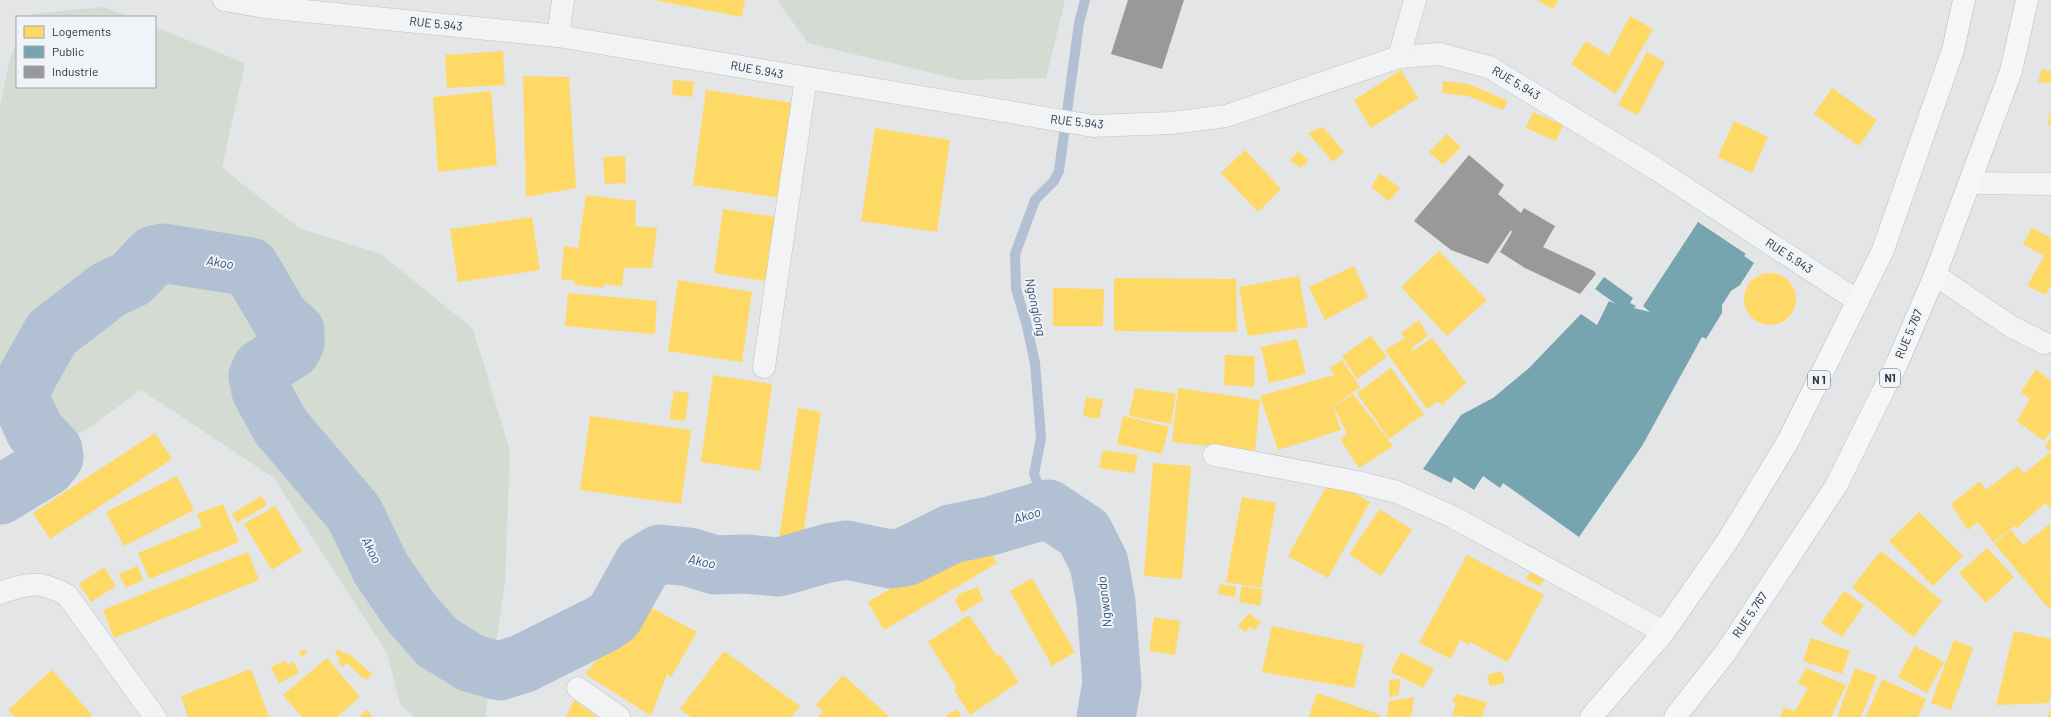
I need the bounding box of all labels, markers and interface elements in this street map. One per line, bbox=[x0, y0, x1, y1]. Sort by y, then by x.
street label: RUE 5.943 bbox=[409, 13, 463, 33]
legend bbox=[16, 16, 156, 88]
text: Logements bbox=[52, 24, 111, 38]
text: Public bbox=[52, 44, 84, 58]
street label: RUE 5.943 bbox=[730, 57, 785, 81]
street label: RUE 5.943 bbox=[1490, 62, 1543, 102]
text: Industrie bbox=[52, 64, 98, 78]
street label: RUE 5.943 bbox=[1050, 111, 1104, 131]
street label: RUE 5.943 bbox=[1763, 235, 1816, 276]
water label: Akoo bbox=[205, 252, 235, 272]
water label: Ngonglong bbox=[1022, 276, 1050, 338]
street label: RUE 5.767 bbox=[1892, 307, 1925, 360]
road number: N1 bbox=[1880, 369, 1900, 387]
road number: N 1 bbox=[1808, 371, 1830, 389]
water label: Akoo bbox=[1012, 503, 1043, 527]
water label: Akoo bbox=[359, 534, 385, 566]
water label: Akoo bbox=[687, 550, 717, 572]
water label: Ngwando bbox=[1093, 575, 1115, 628]
street label: RUE 5.767 bbox=[1729, 589, 1770, 640]

